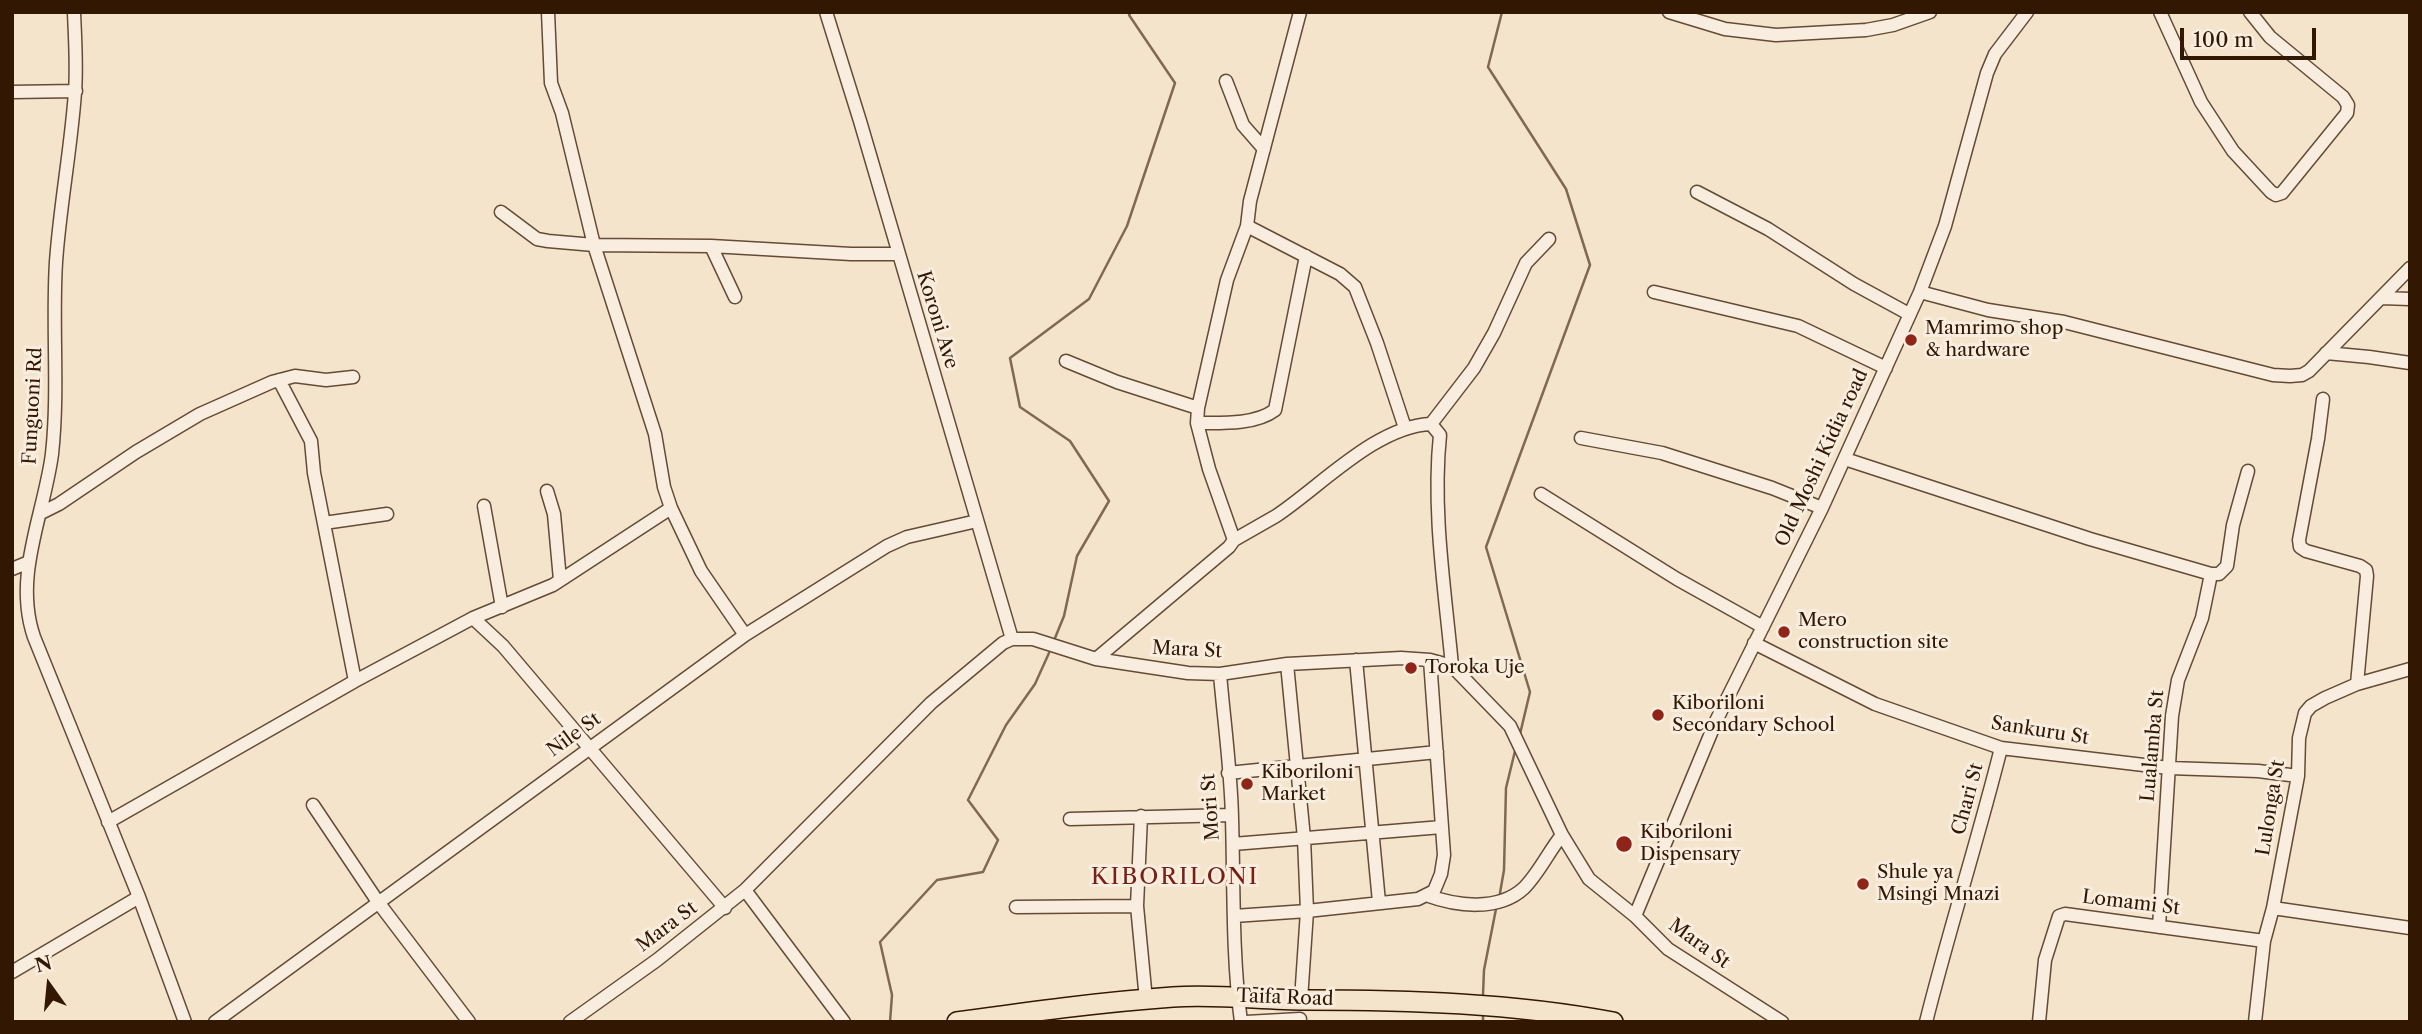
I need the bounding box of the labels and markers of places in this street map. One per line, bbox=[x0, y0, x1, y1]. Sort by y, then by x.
place label: Mamrimo shop & hardware bbox=[1925, 318, 2063, 362]
marker: Mamrimo shop & hardware bbox=[1903, 332, 1919, 348]
place label: Mero construction site bbox=[1798, 610, 1949, 654]
marker: Mero construction site bbox=[1776, 624, 1792, 640]
place label: Toroka Uje bbox=[1425, 657, 1525, 679]
marker: Toroka Uje bbox=[1403, 660, 1419, 676]
place label: Kiboriloni Secondary School bbox=[1672, 693, 1835, 737]
marker: Kiboriloni Secondary School bbox=[1650, 707, 1666, 723]
place label: Kiboriloni Market bbox=[1261, 762, 1353, 806]
marker: Kiboriloni Market bbox=[1239, 776, 1255, 792]
place label: Kiboriloni Dispensary bbox=[1640, 822, 1741, 866]
marker: Kiboriloni Dispensary bbox=[1614, 834, 1634, 854]
place label: Shule ya Msingi Mnazi bbox=[1877, 862, 2000, 906]
marker: Shule ya Msingi Mnazi bbox=[1855, 876, 1871, 892]

